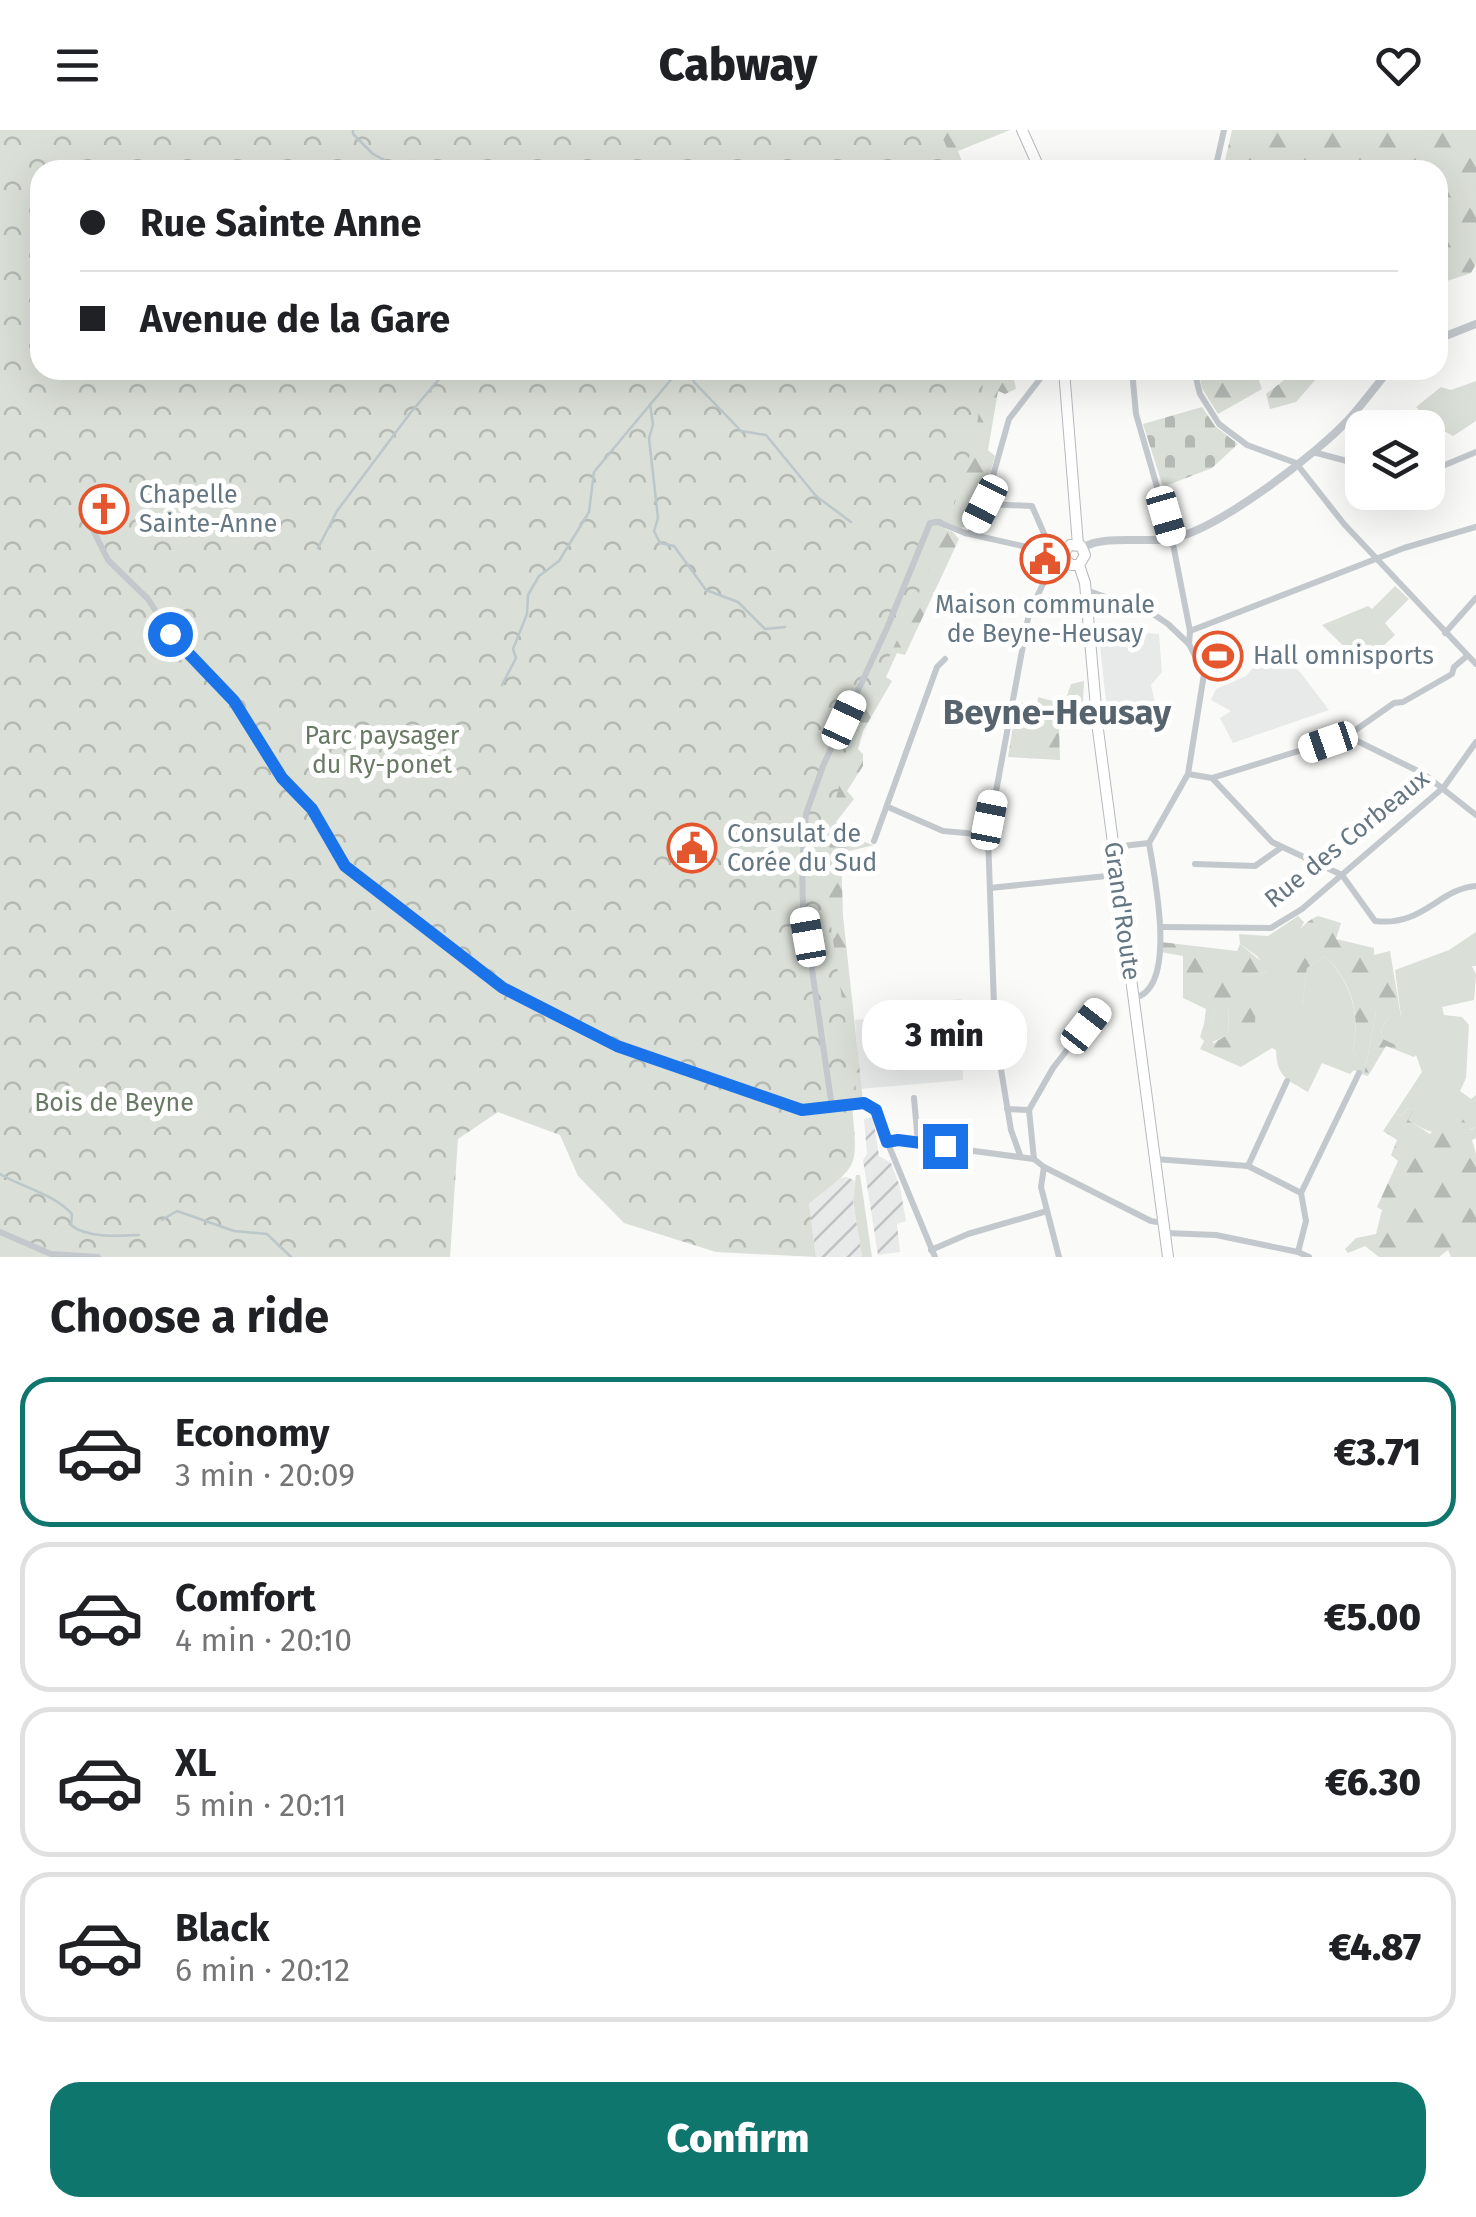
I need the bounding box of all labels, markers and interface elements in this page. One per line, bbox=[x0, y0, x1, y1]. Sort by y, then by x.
icon: menu bbox=[50, 38, 105, 93]
text: Cabway bbox=[659, 38, 817, 92]
icon: heart bbox=[1371, 38, 1426, 93]
text: Rue Sainte Anne bbox=[140, 200, 422, 246]
text: Avenue de la Gare bbox=[140, 296, 450, 342]
map controls bbox=[1345, 410, 1445, 510]
button: layers bbox=[1345, 410, 1445, 510]
car bbox=[958, 470, 1012, 538]
place label: Chapelle Sainte-Anne bbox=[139, 480, 277, 539]
church icon: Chapelle Sainte-Anne bbox=[78, 483, 130, 535]
car bbox=[1143, 483, 1189, 549]
public building icon: Maison communale de Beyne-Heusay bbox=[1019, 533, 1071, 585]
place label: Maison communale de Beyne-Heusay bbox=[935, 590, 1155, 649]
route start bbox=[148, 612, 193, 657]
sports icon: Hall omnisports bbox=[1192, 630, 1244, 682]
place label: Hall omnisports bbox=[1253, 641, 1434, 671]
car bbox=[818, 686, 870, 754]
district label: Beyne-Heusay bbox=[943, 691, 1172, 733]
car bbox=[1295, 718, 1361, 766]
park label: Parc paysager du Ry-ponet bbox=[305, 721, 460, 780]
street label: Rue des Corbeaux bbox=[1259, 763, 1435, 915]
car bbox=[969, 788, 1009, 852]
place label: Consulat de Corée du Sud bbox=[727, 819, 877, 878]
public building icon: Consulat de Corée du Sud bbox=[666, 822, 718, 874]
street label: Grand'Route bbox=[1097, 840, 1147, 982]
car bbox=[788, 905, 828, 969]
car bbox=[1056, 993, 1116, 1059]
callout: 3 min bbox=[862, 1001, 1028, 1071]
text: 3 min bbox=[905, 1016, 984, 1054]
park label: Bois de Beyne bbox=[34, 1088, 194, 1118]
route end bbox=[923, 1124, 968, 1169]
text: Choose a ride bbox=[50, 1290, 329, 1344]
icon: car bbox=[55, 1407, 145, 1497]
text: Economy bbox=[175, 1410, 330, 1456]
text: €3.71 bbox=[1334, 1429, 1421, 1475]
text: 3 min · 20:09 bbox=[175, 1456, 355, 1494]
icon: car bbox=[55, 1572, 145, 1662]
text: Comfort bbox=[175, 1575, 316, 1621]
text: €5.00 bbox=[1324, 1594, 1421, 1640]
text: 4 min · 20:10 bbox=[175, 1621, 352, 1659]
icon: car bbox=[55, 1737, 145, 1827]
text: XL bbox=[175, 1740, 217, 1786]
text: €6.30 bbox=[1325, 1759, 1421, 1805]
text: 5 min · 20:11 bbox=[175, 1786, 347, 1824]
icon: car bbox=[55, 1902, 145, 1992]
text: Black bbox=[175, 1905, 270, 1951]
text: €4.87 bbox=[1329, 1924, 1421, 1970]
text: 6 min · 20:12 bbox=[175, 1951, 350, 1989]
button: Confirm bbox=[50, 2082, 1426, 2197]

